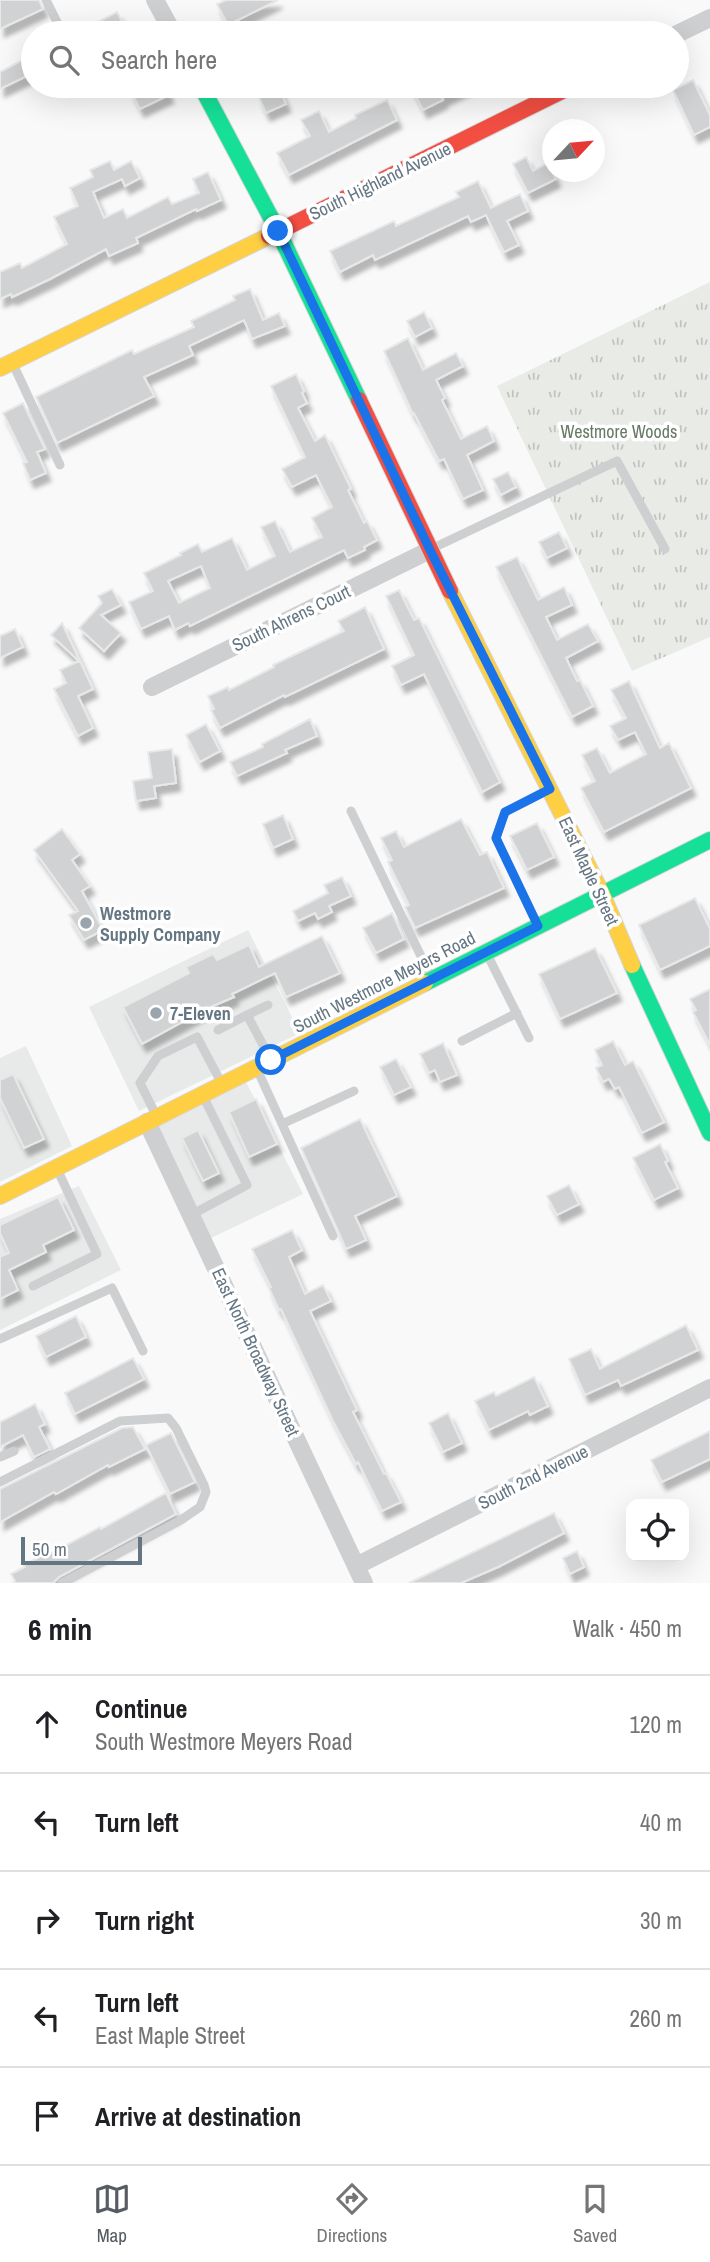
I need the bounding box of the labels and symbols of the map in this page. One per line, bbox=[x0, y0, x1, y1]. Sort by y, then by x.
north arrow bbox=[542, 119, 605, 182]
street label: South Highland Avenue bbox=[305, 136, 455, 226]
route end bbox=[262, 215, 293, 246]
park label: Westmore Woods bbox=[561, 419, 677, 444]
street label: South Ahrens Court bbox=[228, 579, 354, 657]
street label: East Maple Street bbox=[553, 813, 625, 929]
place label: Westmore Supply Company bbox=[100, 901, 221, 947]
marker: Westmore Supply Company bbox=[78, 915, 94, 931]
street label: South Westmore Meyers Road bbox=[289, 925, 479, 1039]
place label: 7-Eleven bbox=[170, 1001, 231, 1026]
marker: 7-Eleven bbox=[148, 1005, 164, 1021]
route start bbox=[255, 1044, 286, 1075]
street label: East North Broadway Street bbox=[206, 1264, 306, 1440]
street label: South 2nd Avenue bbox=[474, 1439, 592, 1515]
scale bar bbox=[21, 1534, 142, 1566]

